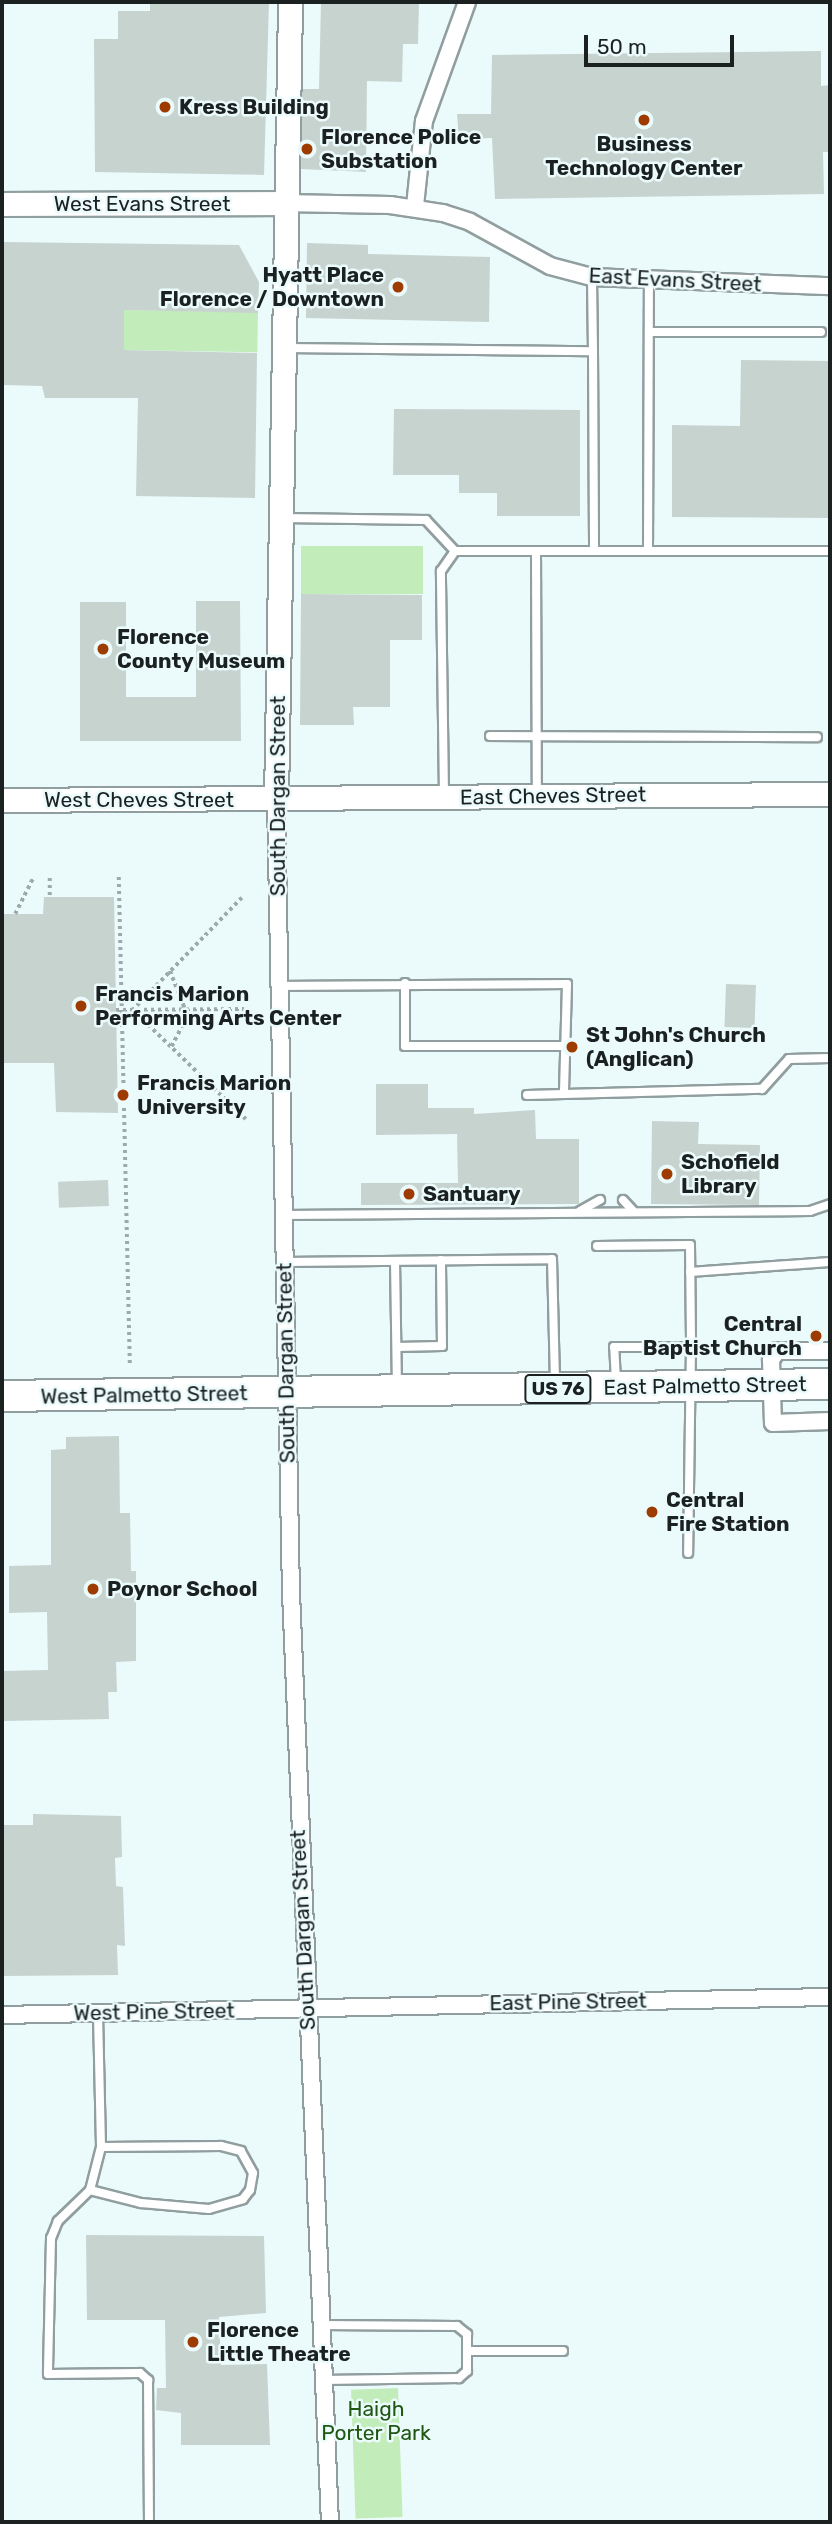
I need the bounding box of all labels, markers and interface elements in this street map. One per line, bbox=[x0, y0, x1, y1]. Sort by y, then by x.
scale bar bbox=[587, 21, 738, 65]
text: 50 m bbox=[597, 34, 647, 59]
place label: Kress Building bbox=[179, 94, 329, 120]
marker: Kress Building bbox=[157, 99, 173, 115]
marker: Business Technology Center bbox=[636, 112, 652, 128]
place label: Florence Police Substation bbox=[321, 124, 481, 174]
place label: Business Technology Center bbox=[545, 131, 743, 181]
marker: Florence Police Substation bbox=[299, 141, 315, 157]
street label: West Evans Street bbox=[54, 191, 230, 217]
place label: Hyatt Place Florence / Downtown bbox=[160, 262, 384, 312]
street label: East Evans Street bbox=[588, 263, 762, 297]
marker: Hyatt Place Florence / Downtown bbox=[390, 279, 406, 295]
place label: Florence County Museum bbox=[117, 624, 286, 674]
marker: Florence County Museum bbox=[95, 641, 111, 657]
street label: South Dargan Street bbox=[265, 696, 291, 896]
street label: East Cheves Street bbox=[460, 782, 646, 810]
street label: West Cheves Street bbox=[44, 787, 234, 813]
place label: Francis Marion Performing Arts Center bbox=[95, 981, 342, 1031]
marker: Francis Marion Performing Arts Center bbox=[73, 998, 89, 1014]
place label: St John's Church (Anglican) bbox=[586, 1022, 766, 1072]
marker: St John's Church (Anglican) bbox=[564, 1039, 580, 1055]
place label: Francis Marion University bbox=[137, 1070, 291, 1120]
marker: Francis Marion University bbox=[115, 1087, 131, 1103]
place label: Schofield Library bbox=[681, 1149, 780, 1199]
marker: Schofield Library bbox=[659, 1166, 675, 1182]
place label: Santuary bbox=[423, 1181, 520, 1207]
marker: Santuary bbox=[401, 1186, 417, 1202]
street label: South Dargan Street bbox=[272, 1263, 300, 1463]
place label: Central Baptist Church bbox=[643, 1311, 802, 1361]
marker: Central Baptist Church bbox=[808, 1328, 824, 1344]
street label: East Palmetto Street bbox=[603, 1372, 807, 1400]
road number: US 76 bbox=[523, 1373, 593, 1404]
street label: West Palmetto Street bbox=[40, 1381, 248, 1409]
place label: Central Fire Station bbox=[666, 1487, 790, 1537]
marker: Central Fire Station bbox=[644, 1504, 660, 1520]
place label: Poynor School bbox=[107, 1576, 258, 1602]
marker: Poynor School bbox=[85, 1581, 101, 1597]
street label: South Dargan Street bbox=[285, 1829, 321, 2031]
street label: East Pine Street bbox=[489, 1988, 647, 2016]
street label: West Pine Street bbox=[73, 1998, 235, 2026]
place label: Florence Little Theatre bbox=[207, 2317, 351, 2367]
marker: Florence Little Theatre bbox=[185, 2334, 201, 2350]
park label: Haigh Porter Park bbox=[321, 2396, 431, 2446]

